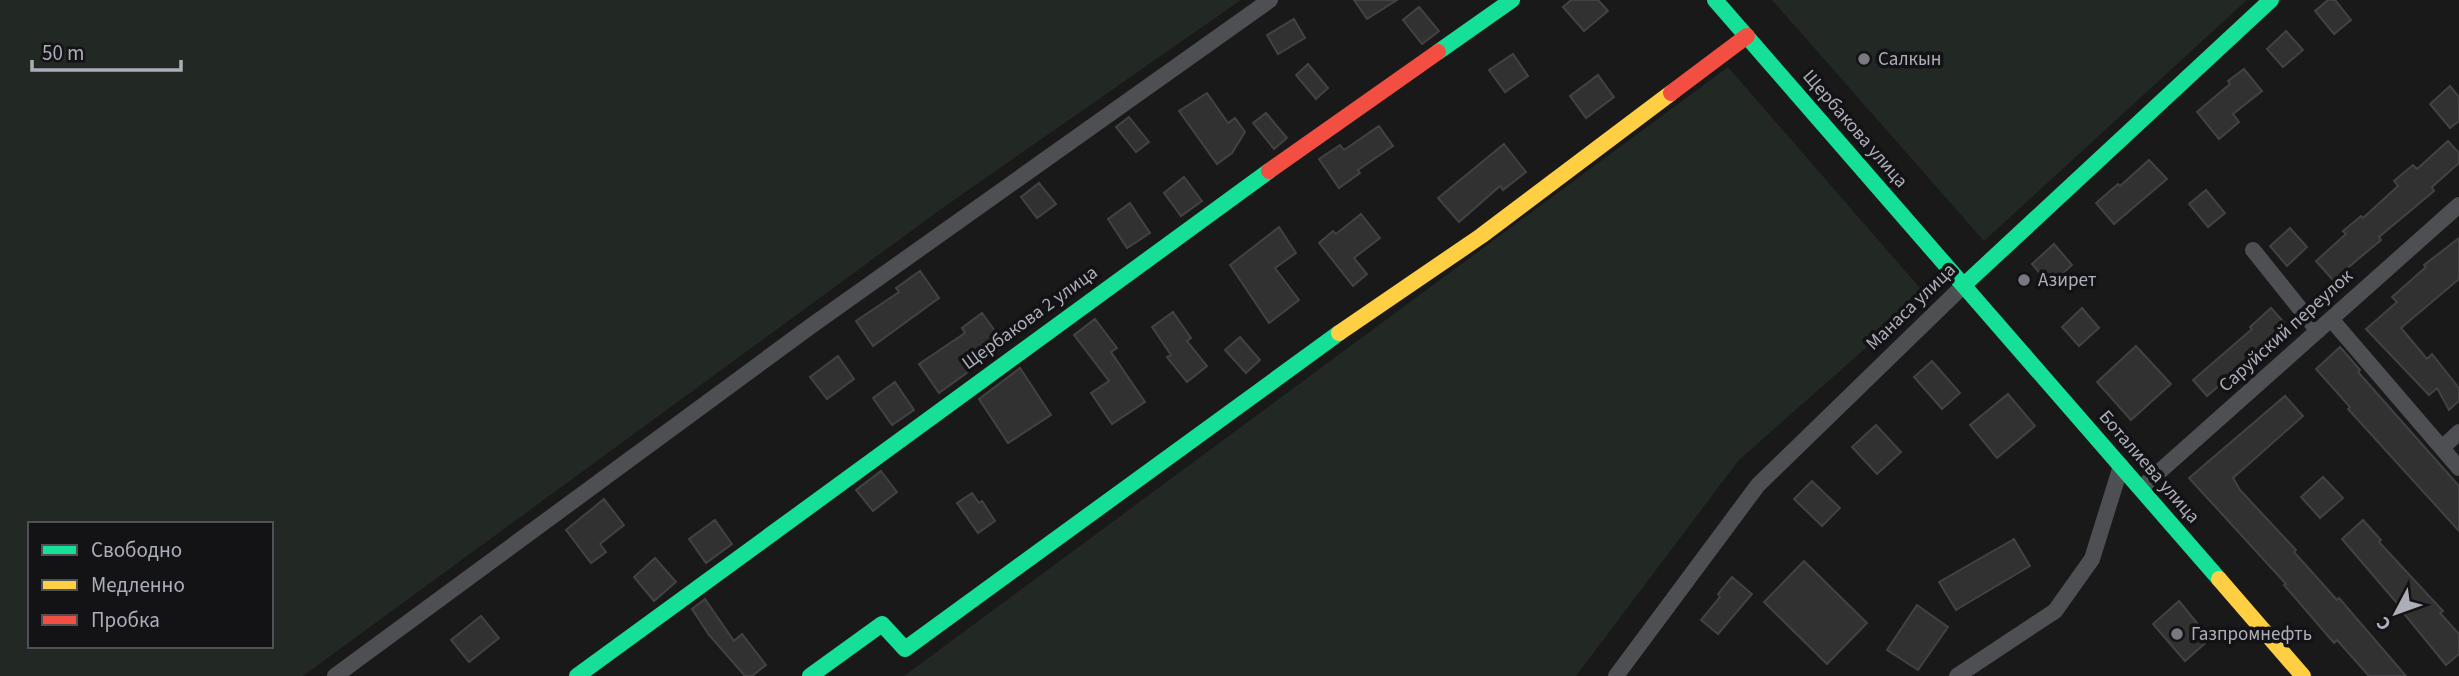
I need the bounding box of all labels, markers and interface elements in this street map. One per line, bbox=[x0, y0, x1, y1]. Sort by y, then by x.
scale bar bbox=[32, 28, 180, 72]
text: 50 m bbox=[42, 38, 84, 68]
place label: Салкын bbox=[1878, 46, 1941, 73]
marker: Салкын bbox=[1856, 51, 1872, 67]
street label: Щербакова улица bbox=[1796, 64, 1914, 194]
street label: Манаса улица bbox=[1860, 257, 1962, 357]
street label: Щербакова 2 улица bbox=[957, 259, 1103, 377]
street label: Саруйский переулок bbox=[2213, 263, 2360, 399]
place label: Азирет bbox=[2038, 267, 2097, 294]
marker: Азирет bbox=[2016, 272, 2032, 288]
street label: Боталиева улица bbox=[2092, 405, 2206, 529]
legend bbox=[28, 522, 273, 648]
text: Свободно bbox=[91, 535, 182, 565]
text: Медленно bbox=[91, 570, 185, 600]
north arrow bbox=[2361, 578, 2431, 648]
text: Пробка bbox=[91, 605, 160, 635]
text: С bbox=[2370, 610, 2398, 636]
place label: Газпромнефть bbox=[2191, 621, 2312, 648]
marker: Газпромнефть bbox=[2169, 626, 2185, 642]

